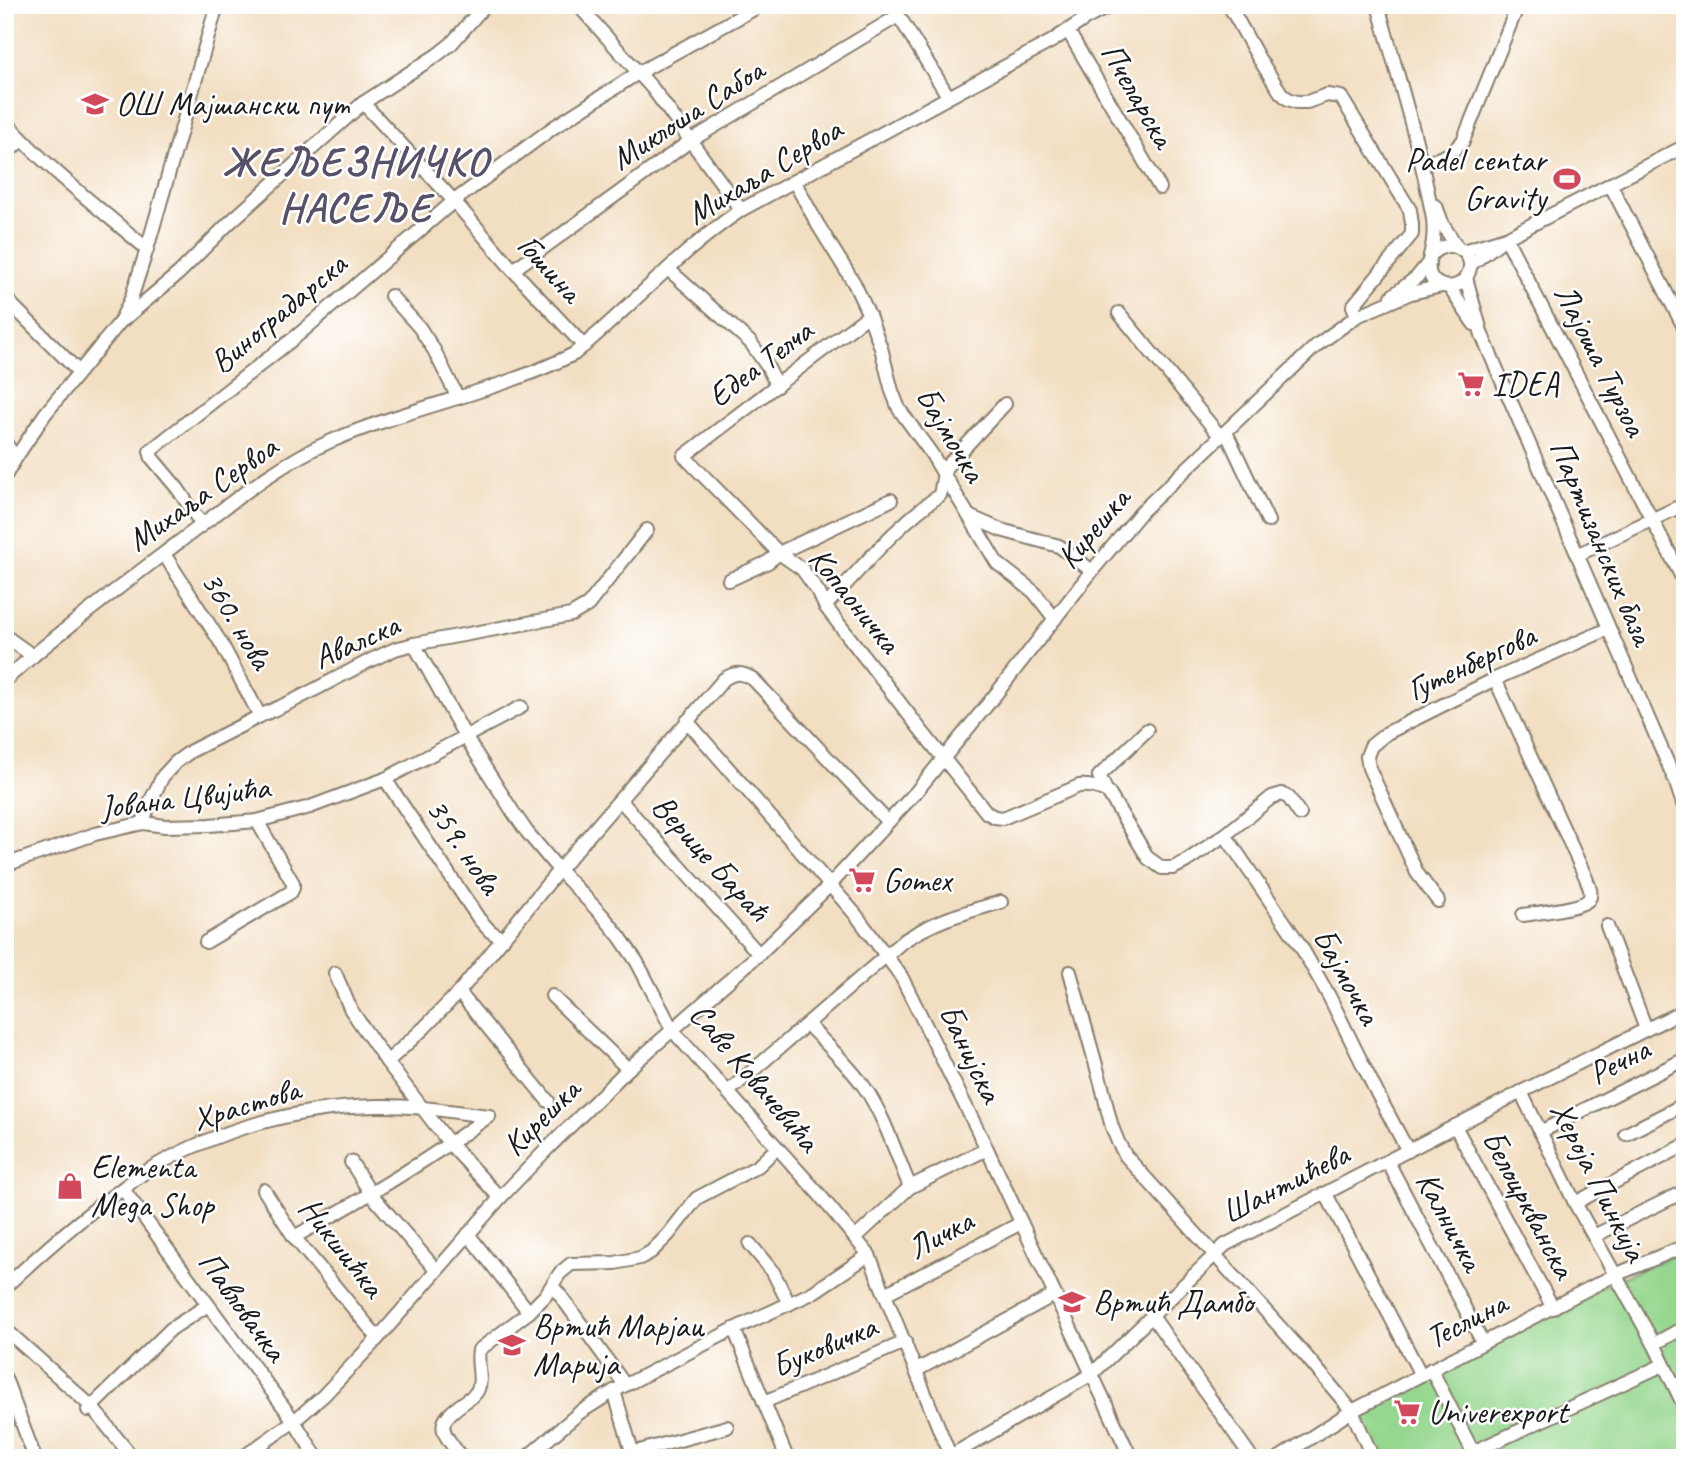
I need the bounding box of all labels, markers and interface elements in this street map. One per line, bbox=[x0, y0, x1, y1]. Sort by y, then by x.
street label: Пчеларска bbox=[1091, 35, 1186, 157]
street label: Миклоша Сабоа bbox=[603, 48, 774, 179]
place label: ОШ Мајшански пут bbox=[116, 83, 351, 125]
school or university icon: ОШ Мајшански пут bbox=[80, 89, 110, 119]
street label: Михаља Сервоа bbox=[678, 107, 852, 234]
district label: ЖЕЉЕЗНИЧКО НАСЕЉЕ bbox=[223, 137, 492, 233]
place label: Padel centar Gravity bbox=[1405, 139, 1549, 219]
sports icon: Padel centar Gravity bbox=[1552, 164, 1582, 194]
street label: Гошина bbox=[508, 225, 593, 313]
street label: Виноградарска bbox=[201, 242, 356, 382]
street label: Лајоша Турзоа bbox=[1545, 277, 1658, 445]
street label: Едеа Телча bbox=[699, 308, 823, 416]
place label: IDEA bbox=[1492, 363, 1560, 405]
supermarket icon: IDEA bbox=[1456, 369, 1486, 399]
street label: Бајмочка bbox=[906, 379, 997, 491]
street label: Михаља Сервоа bbox=[119, 424, 288, 560]
street label: Партизанских база bbox=[1540, 433, 1665, 653]
street label: Кирешка bbox=[1047, 477, 1141, 577]
street label: Копаоничка bbox=[799, 538, 912, 663]
street label: 360. нова bbox=[191, 563, 283, 678]
street label: Авалска bbox=[307, 603, 407, 678]
street label: Гутенбергова bbox=[1400, 613, 1544, 710]
street label: Јована Цвијића bbox=[96, 765, 275, 828]
street label: Верице Бараћ bbox=[643, 786, 780, 932]
street label: 359. нова bbox=[417, 790, 512, 904]
place label: Gomex bbox=[883, 859, 954, 901]
supermarket icon: Gomex bbox=[847, 865, 877, 895]
street label: Бајмочка bbox=[1303, 920, 1391, 1033]
street label: Саве Ковачевића bbox=[680, 994, 831, 1162]
street label: Банијска bbox=[929, 997, 1014, 1111]
street label: Речна bbox=[1582, 1027, 1658, 1094]
street label: Храстова bbox=[187, 1067, 307, 1140]
street label: Кирешка bbox=[493, 1067, 591, 1165]
street label: Хероја Пинкија bbox=[1541, 1094, 1658, 1270]
street label: Белоцркванска bbox=[1472, 1122, 1587, 1288]
street label: Шантићева bbox=[1214, 1132, 1357, 1233]
place label: Elementa Mega Shop bbox=[91, 1146, 216, 1226]
street label: Калничка bbox=[1406, 1164, 1495, 1280]
shop icon: Elementa Mega Shop bbox=[55, 1171, 85, 1201]
street label: Никшићка bbox=[290, 1188, 396, 1308]
street label: Личка bbox=[900, 1199, 982, 1269]
street label: Павловачка bbox=[189, 1243, 299, 1372]
place label: Вртић Дамбо bbox=[1093, 1281, 1256, 1323]
street label: Теслина bbox=[1418, 1281, 1516, 1358]
school or university icon: Вртић Дамбо bbox=[1057, 1287, 1087, 1317]
street label: Буковичка bbox=[765, 1304, 885, 1387]
place label: Вртић Марјаи Марија bbox=[533, 1305, 706, 1385]
school or university icon: Вртић Марјаи Марија bbox=[497, 1330, 527, 1360]
place label: Univerexport bbox=[1428, 1391, 1571, 1433]
supermarket icon: Univerexport bbox=[1392, 1397, 1422, 1427]

